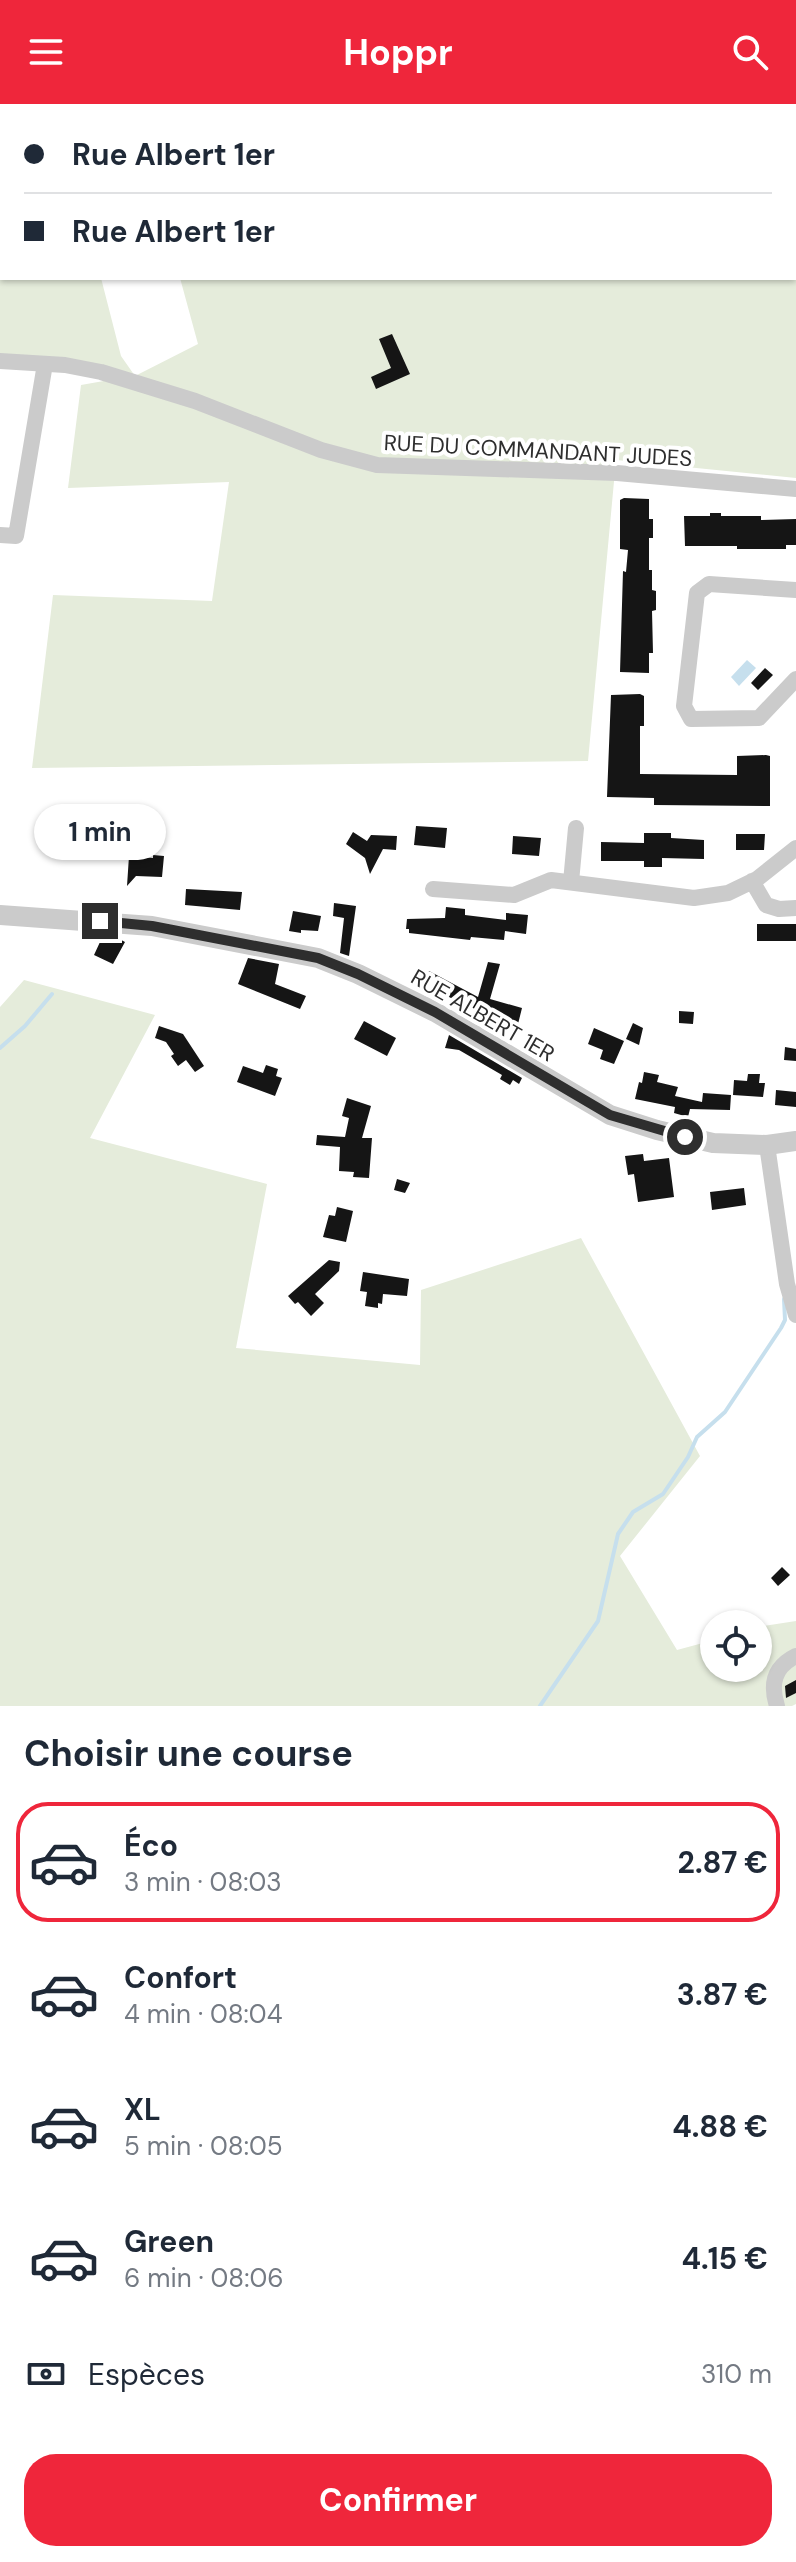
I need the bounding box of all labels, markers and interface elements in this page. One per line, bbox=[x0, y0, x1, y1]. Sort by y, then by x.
text: Hoppr bbox=[343, 29, 453, 76]
icon: menu bbox=[24, 30, 68, 74]
icon: search bbox=[728, 30, 772, 74]
text: Rue Albert 1er bbox=[72, 135, 275, 174]
text: Rue Albert 1er bbox=[72, 212, 275, 251]
street label: RUE DU COMMANDANT JUDES bbox=[383, 428, 693, 473]
callout: 1 min bbox=[34, 805, 166, 861]
text: 1 min bbox=[68, 815, 132, 849]
route end bbox=[82, 903, 118, 939]
street label: RUE ALBERT 1ER bbox=[406, 963, 560, 1068]
route start bbox=[667, 1119, 703, 1155]
map controls bbox=[700, 1610, 772, 1682]
button: locate bbox=[700, 1610, 772, 1682]
text: Choisir une course bbox=[24, 1730, 353, 1777]
icon: car bbox=[28, 1826, 100, 1898]
text: Éco bbox=[124, 1826, 178, 1865]
text: 2.87 € bbox=[678, 1843, 768, 1882]
text: 3 min · 08:03 bbox=[124, 1865, 282, 1899]
icon: car bbox=[28, 1958, 100, 2030]
text: Confort bbox=[124, 1958, 237, 1997]
text: 3.87 € bbox=[677, 1975, 768, 2014]
text: 4 min · 08:04 bbox=[124, 1997, 282, 2031]
icon: car bbox=[28, 2090, 100, 2162]
text: XL bbox=[124, 2090, 161, 2129]
text: 4.88 € bbox=[672, 2107, 768, 2146]
text: 5 min · 08:05 bbox=[124, 2129, 283, 2163]
icon: car bbox=[28, 2222, 100, 2294]
text: Green bbox=[124, 2222, 214, 2261]
text: 4.15 € bbox=[682, 2239, 768, 2278]
text: 6 min · 08:06 bbox=[124, 2261, 284, 2295]
icon: cash bbox=[24, 2352, 68, 2396]
text: Espèces bbox=[88, 2355, 205, 2394]
text: 310 m bbox=[701, 2357, 772, 2391]
button: Confirmer bbox=[24, 2454, 772, 2546]

